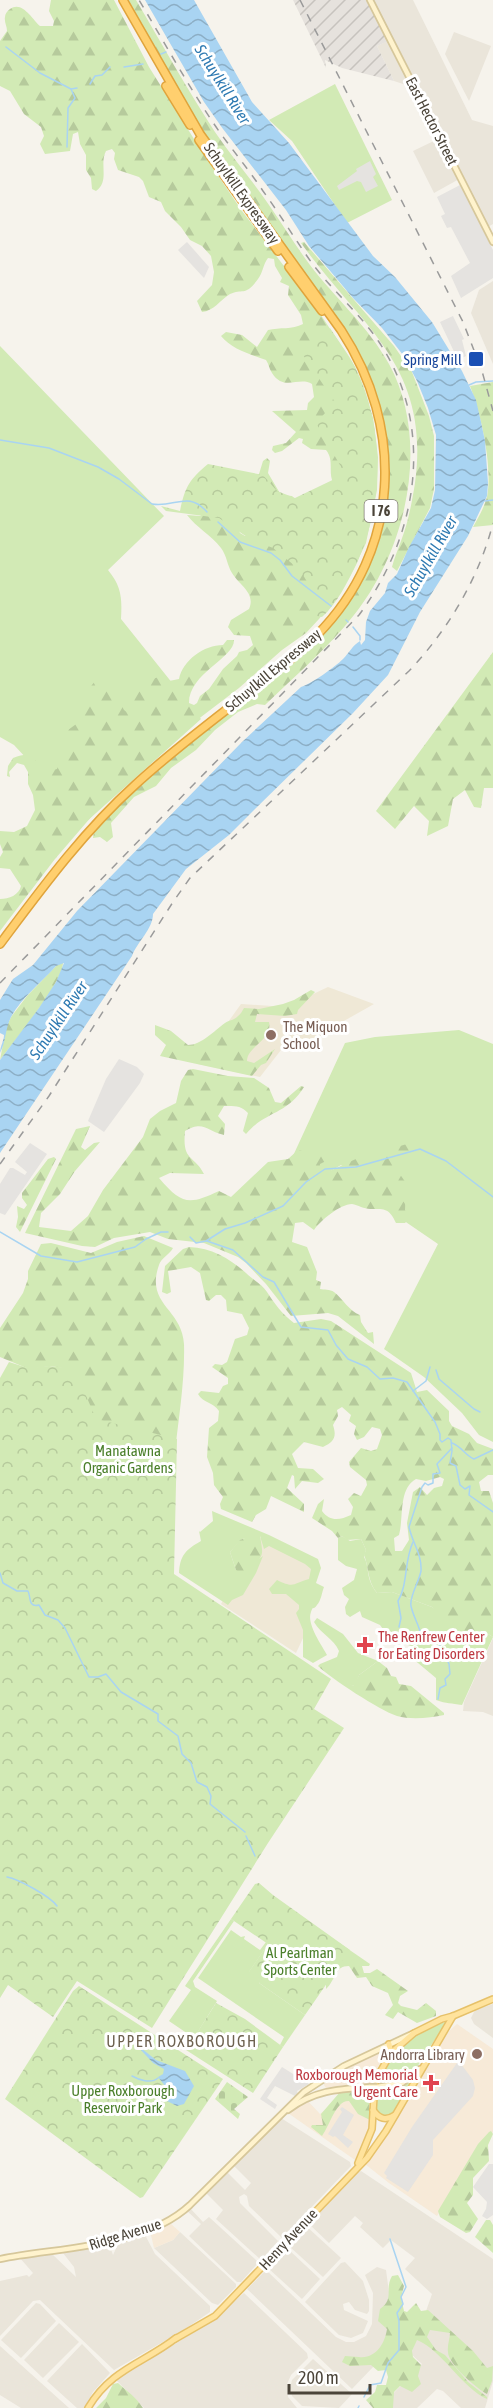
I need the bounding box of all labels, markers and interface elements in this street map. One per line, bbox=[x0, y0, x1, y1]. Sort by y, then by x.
water label: Schuylkill River bbox=[190, 40, 255, 129]
street label: East Hector Street bbox=[402, 74, 462, 168]
street label: Schuylkill Expressway bbox=[201, 139, 283, 247]
marker: Spring Mill bbox=[467, 350, 485, 368]
place label: Spring Mill bbox=[403, 351, 462, 368]
road number: I 76 bbox=[364, 500, 398, 522]
water label: Schuylkill River bbox=[399, 511, 462, 601]
street label: Schuylkill Expressway bbox=[222, 625, 324, 715]
water label: Schuylkill River bbox=[25, 977, 92, 1064]
place label: The Miquon School bbox=[283, 1018, 348, 1052]
marker: The Miquon School bbox=[264, 1028, 278, 1042]
park label: Manatawna Organic Gardens bbox=[83, 1442, 173, 1476]
place label: The Renfrew Center for Eating Disorders bbox=[378, 1628, 485, 1662]
marker: The Renfrew Center for Eating Disorders bbox=[356, 1636, 374, 1654]
park label: Al Pearlman Sports Center bbox=[264, 1944, 337, 1978]
district label: UPPER ROXBOROUGH bbox=[106, 2032, 258, 2050]
place label: Andorra Library bbox=[381, 2046, 465, 2063]
marker: Andorra Library bbox=[470, 2047, 484, 2061]
place label: Roxborough Memorial Urgent Care bbox=[295, 2066, 418, 2100]
marker: Roxborough Memorial Urgent Care bbox=[422, 2074, 440, 2092]
park label: Upper Roxborough Reservoir Park bbox=[71, 2082, 175, 2116]
street label: Henry Avenue bbox=[256, 2205, 321, 2273]
street label: Ridge Avenue bbox=[87, 2215, 163, 2253]
scale bar bbox=[289, 2357, 370, 2395]
text: 200 m bbox=[298, 2367, 339, 2388]

